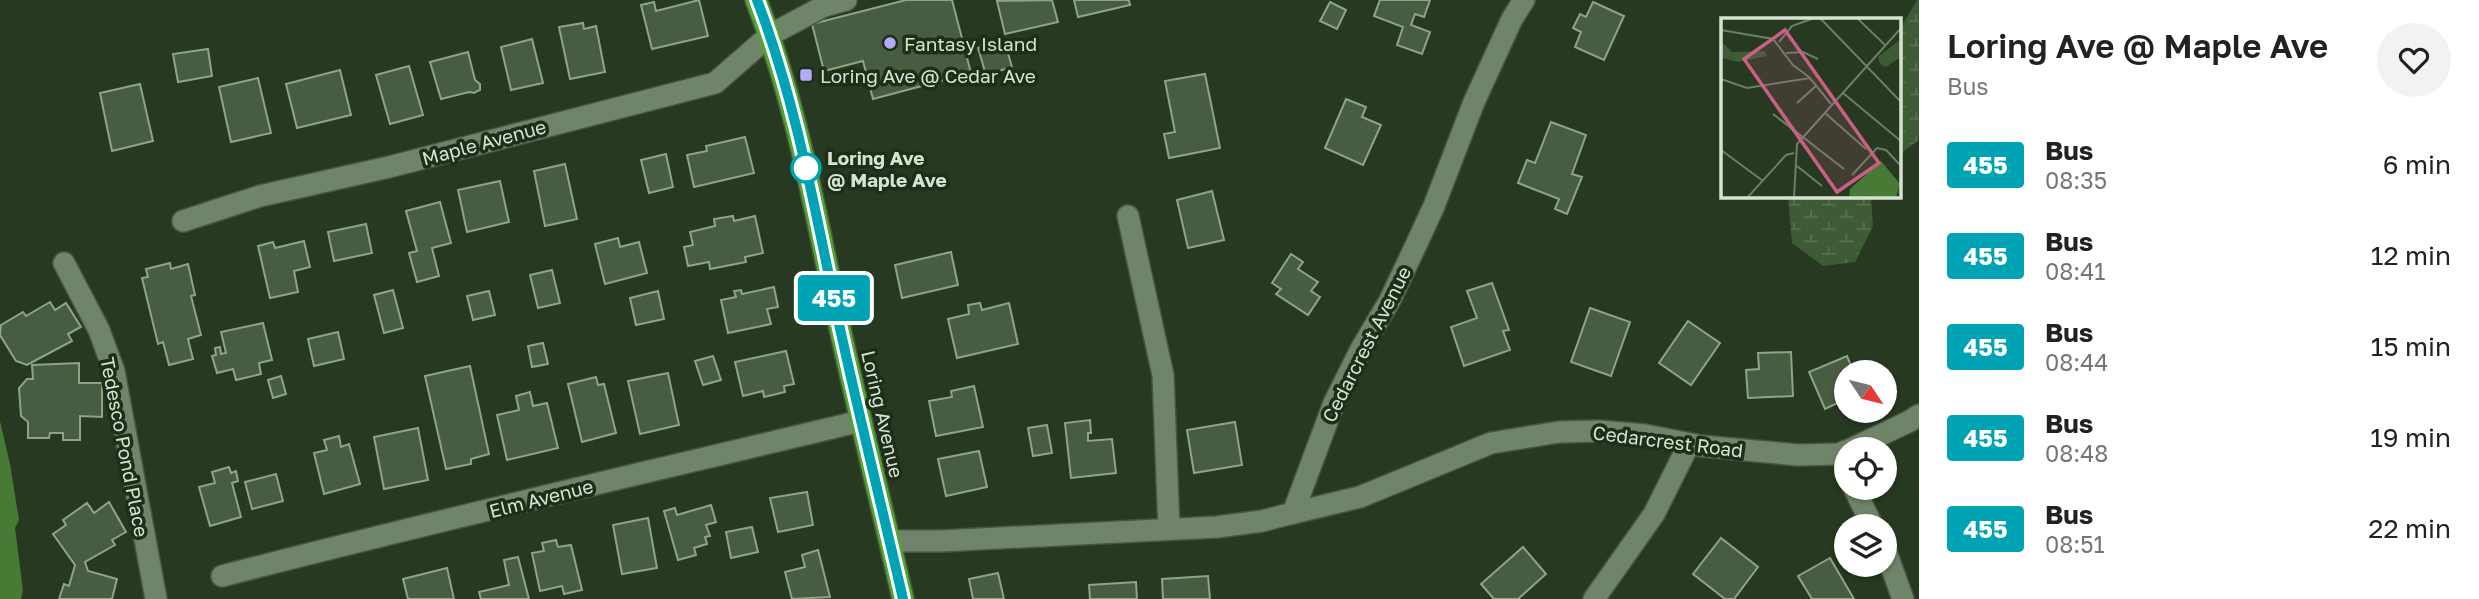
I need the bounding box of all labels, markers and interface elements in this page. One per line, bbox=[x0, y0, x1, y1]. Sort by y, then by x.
inset map bbox=[1721, 18, 1902, 198]
button: heart bbox=[2377, 23, 2451, 97]
text: Loring Ave @ Maple Ave bbox=[1947, 26, 2328, 65]
place label: Fantasy Island bbox=[904, 32, 1037, 55]
marker: Fantasy Island bbox=[882, 35, 898, 51]
place label: Loring Ave @ Cedar Ave bbox=[820, 64, 1036, 87]
marker: Loring Ave @ Cedar Ave bbox=[798, 67, 814, 83]
text: Bus bbox=[1947, 72, 1989, 100]
street label: Maple Avenue bbox=[419, 114, 549, 170]
text: Bus bbox=[2045, 135, 2093, 166]
place label: Loring Ave @ Maple Ave bbox=[827, 146, 947, 191]
text: 6 min bbox=[2383, 149, 2451, 180]
text: 455 bbox=[1963, 150, 2008, 179]
marker: Loring Ave @ Maple Ave bbox=[791, 153, 821, 183]
text: 08:35 bbox=[2045, 166, 2107, 194]
text: Bus bbox=[2045, 226, 2093, 257]
text: 12 min bbox=[2371, 240, 2451, 271]
text: 455 bbox=[1963, 241, 2008, 270]
text: 08:41 bbox=[2045, 257, 2105, 285]
street label: Cedarcrest Avenue bbox=[1317, 262, 1415, 426]
line badge: 455 bbox=[794, 275, 874, 321]
text: 455 bbox=[812, 283, 856, 312]
text: Bus bbox=[2045, 317, 2093, 348]
text: 15 min bbox=[2371, 331, 2451, 362]
text: 455 bbox=[1963, 332, 2008, 361]
street label: Loring Avenue bbox=[857, 348, 909, 480]
text: 08:44 bbox=[2045, 348, 2108, 376]
street label: Tedesco Pond Place bbox=[96, 355, 154, 539]
north arrow bbox=[1834, 360, 1897, 424]
map controls bbox=[1834, 360, 1897, 577]
text: Bus bbox=[2045, 408, 2093, 439]
street label: Cedarcrest Road bbox=[1592, 420, 1744, 462]
text: 19 min bbox=[2370, 422, 2451, 453]
text: 455 bbox=[1963, 423, 2008, 452]
button: locate bbox=[1834, 437, 1897, 500]
text: 08:48 bbox=[2045, 439, 2108, 467]
street label: Elm Avenue bbox=[487, 474, 595, 522]
text: Bus bbox=[2045, 499, 2093, 530]
text: 22 min bbox=[2368, 513, 2451, 544]
button: layers bbox=[1834, 514, 1897, 577]
text: 455 bbox=[1963, 514, 2008, 543]
text: 08:51 bbox=[2045, 530, 2105, 558]

